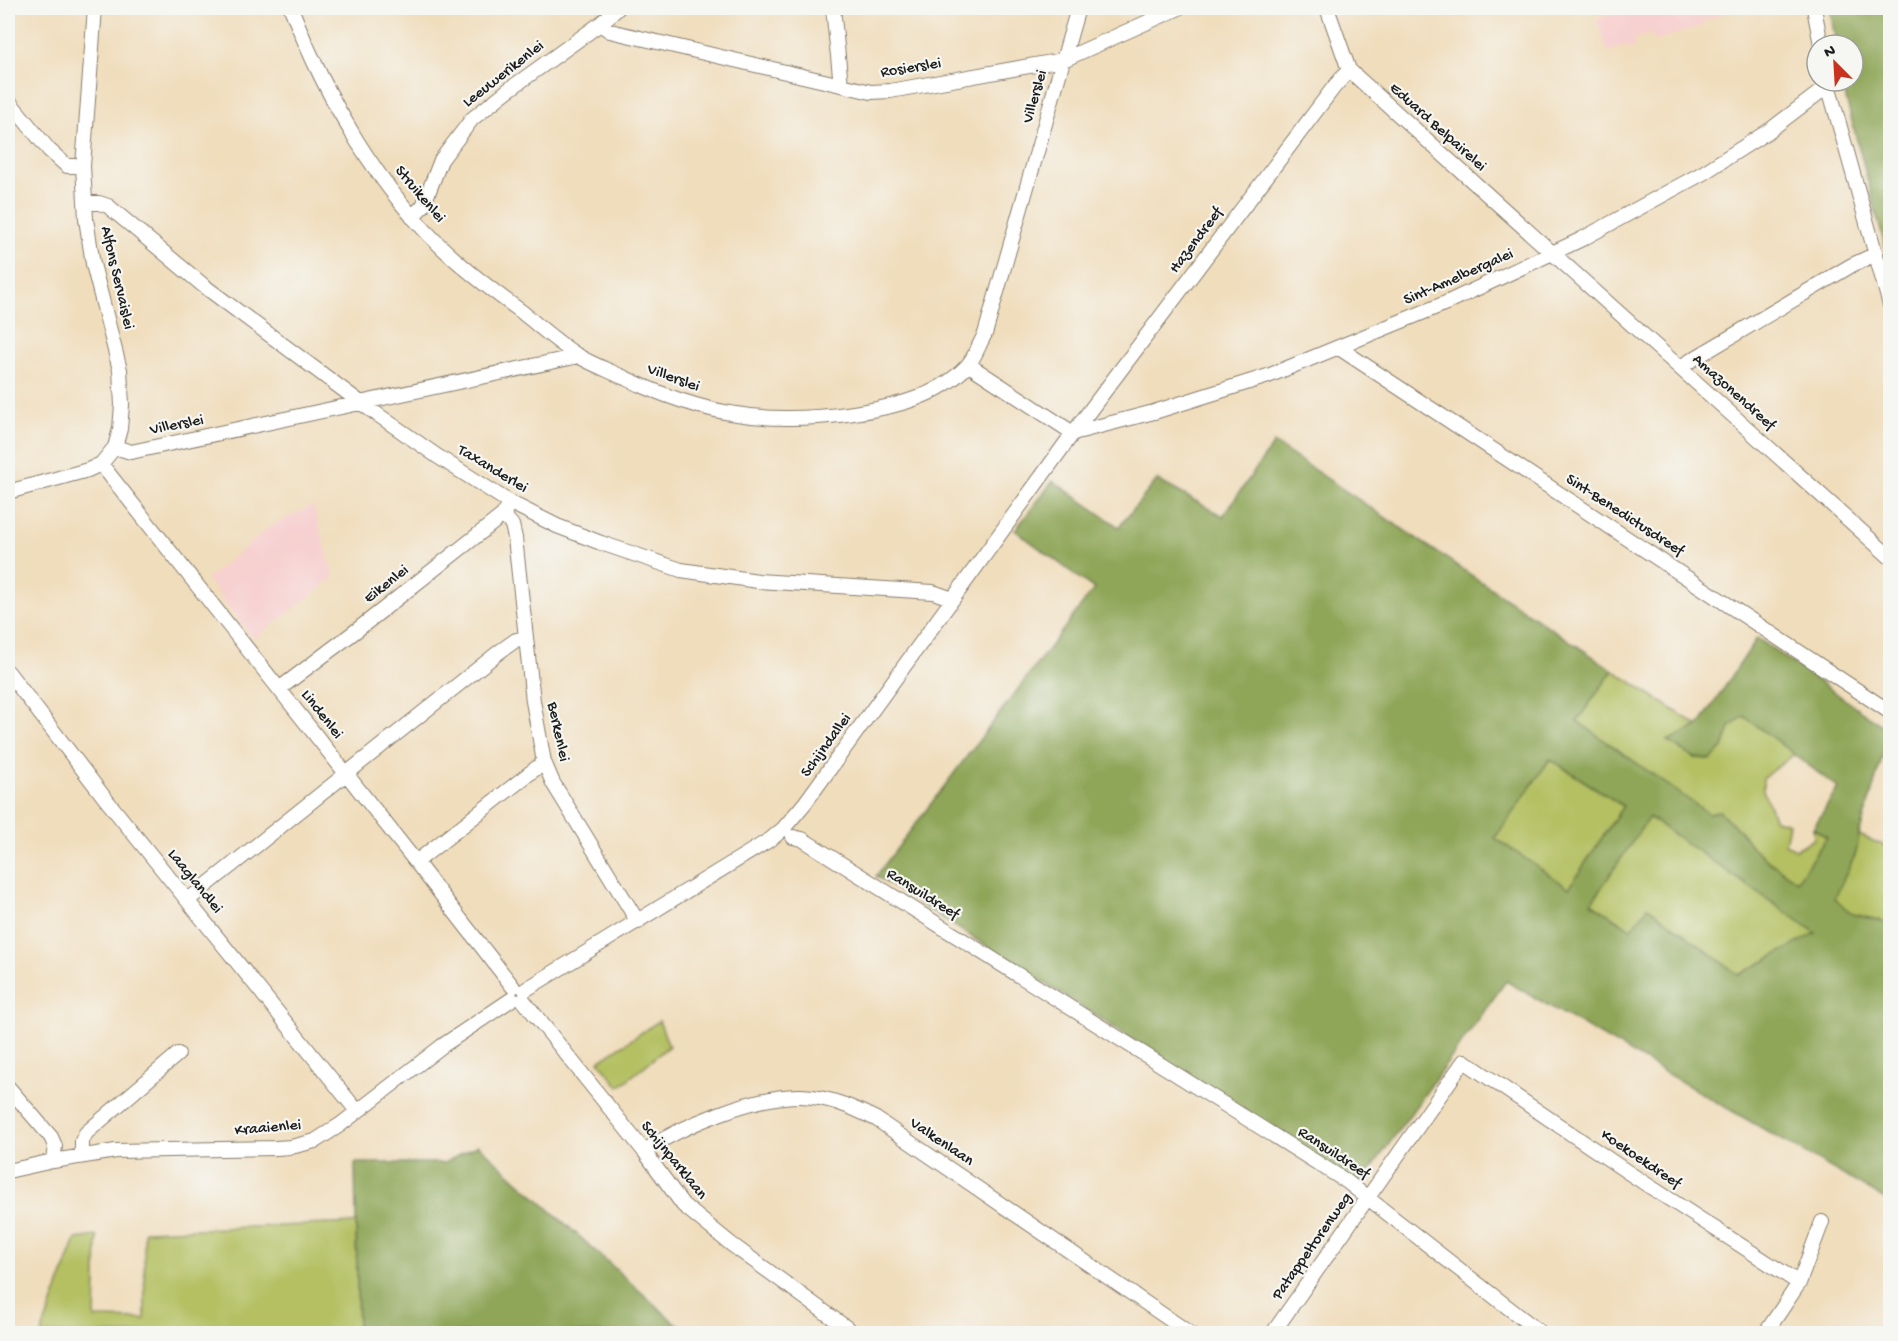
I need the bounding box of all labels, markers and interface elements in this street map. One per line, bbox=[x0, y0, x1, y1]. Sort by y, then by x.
north arrow bbox=[1805, 33, 1865, 93]
street label: Leeuwerikenlei bbox=[460, 37, 548, 113]
text: N bbox=[1822, 41, 1839, 63]
street label: Rosierslei bbox=[879, 55, 943, 83]
street label: Villerslei bbox=[1019, 68, 1053, 127]
street label: Eduard Belpairelei bbox=[1385, 79, 1489, 177]
street label: Struikenlei bbox=[390, 163, 448, 227]
street label: Hazendreef bbox=[1166, 204, 1229, 278]
street label: Alfons Servaislei bbox=[95, 225, 137, 331]
street label: Sint-Amelbergalei bbox=[1401, 245, 1517, 311]
street label: Amazonendreef bbox=[1688, 351, 1779, 436]
street label: Villerslei bbox=[643, 360, 702, 397]
street label: Villerslei bbox=[147, 411, 206, 441]
street label: Taxanderlei bbox=[453, 441, 531, 498]
street label: Sint-Benedictusdreef bbox=[1561, 471, 1688, 562]
street label: Eikenlei bbox=[361, 562, 413, 608]
street label: Lindenlei bbox=[296, 687, 346, 743]
street label: Berkenlei bbox=[541, 700, 573, 763]
street label: Schijndallei bbox=[798, 710, 856, 782]
street label: Laaglandlei bbox=[162, 846, 226, 918]
street label: Ransuildreef bbox=[882, 865, 963, 925]
street label: Valkenlaan bbox=[905, 1114, 977, 1172]
street label: Kraaienlei bbox=[234, 1117, 302, 1141]
street label: Schijnparklaan bbox=[636, 1118, 711, 1204]
street label: Ransuildreef bbox=[1294, 1124, 1373, 1185]
street label: Koekoekdreef bbox=[1596, 1126, 1685, 1194]
street label: Patappeltorenweg bbox=[1268, 1190, 1357, 1305]

